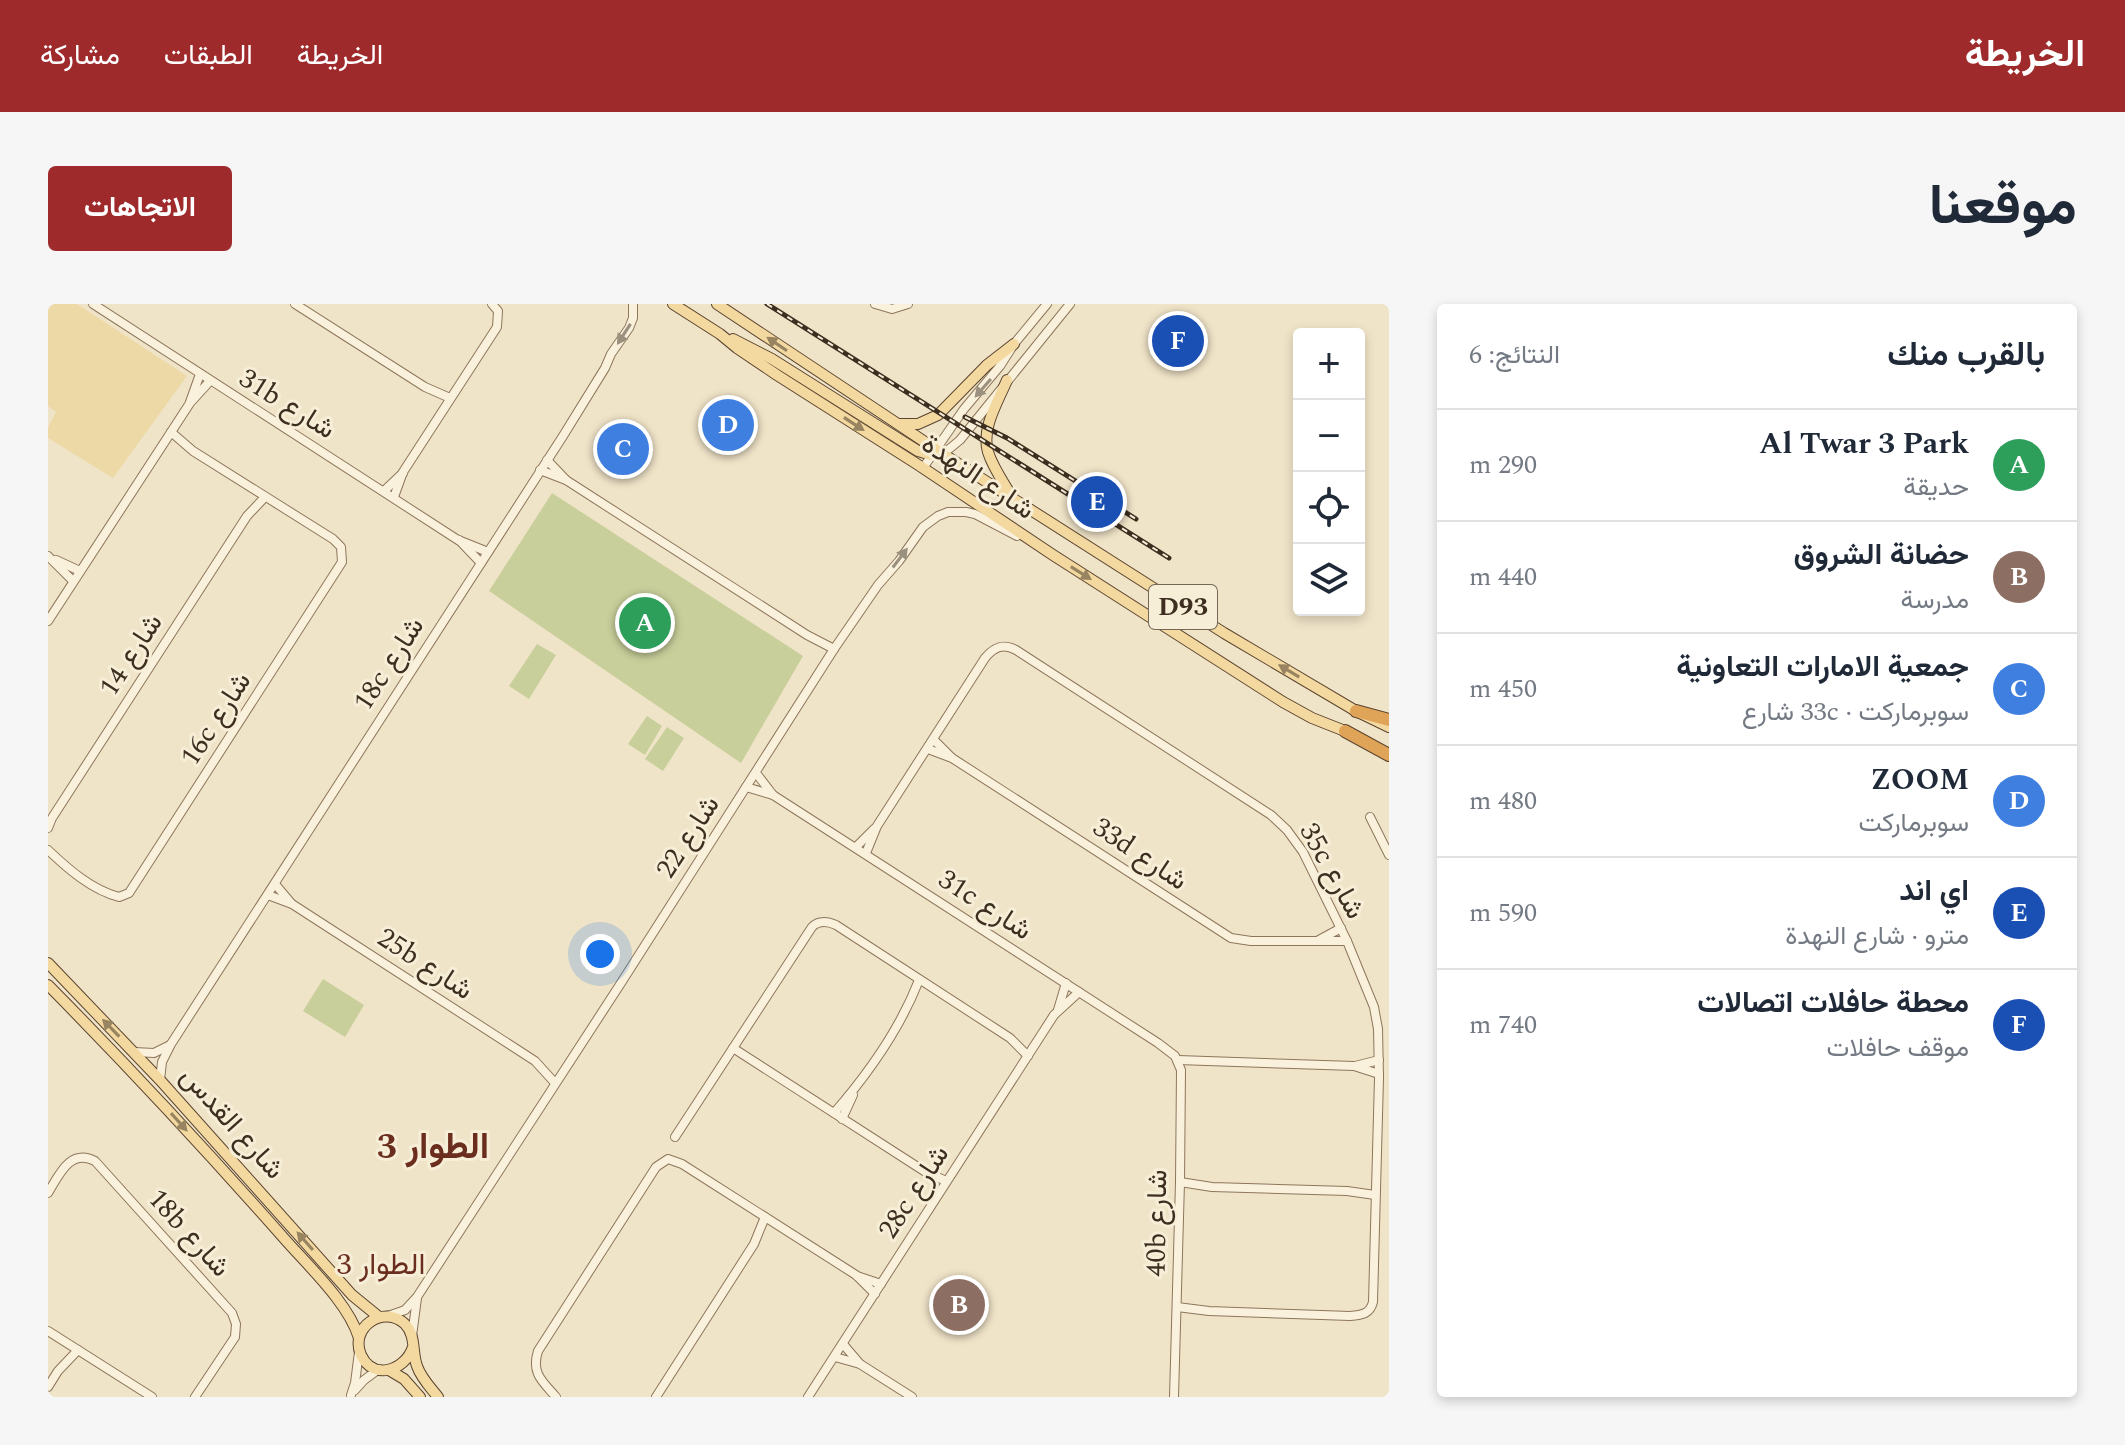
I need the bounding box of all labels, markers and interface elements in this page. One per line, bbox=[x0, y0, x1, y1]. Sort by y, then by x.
text: الخريطة bbox=[1965, 26, 2085, 84]
text: مشاركة bbox=[40, 34, 120, 77]
text: الطبقات bbox=[164, 34, 253, 77]
text: الخريطة bbox=[297, 34, 383, 77]
text: موقعنا bbox=[1929, 164, 2077, 249]
button: الاتجاهات bbox=[48, 166, 232, 251]
pin: F bbox=[1152, 311, 1204, 371]
one-way arrow bbox=[618, 323, 632, 345]
map controls bbox=[1293, 328, 1365, 616]
button: + bbox=[1293, 328, 1365, 400]
text: بالقرب منك bbox=[1887, 329, 2045, 381]
text: النتائج: 6 bbox=[1469, 335, 1560, 375]
one-way arrow bbox=[767, 337, 788, 352]
street label: 31b شارع bbox=[230, 357, 344, 451]
one-way arrow bbox=[975, 377, 992, 397]
pin: D bbox=[702, 395, 754, 455]
button: − bbox=[1293, 400, 1365, 472]
one-way arrow bbox=[844, 417, 865, 432]
pin: C bbox=[597, 419, 649, 479]
text: Al Twar 3 Park bbox=[1759, 421, 1969, 467]
street label: شارع النهدة bbox=[912, 423, 1044, 531]
text: 290 m bbox=[1469, 445, 1537, 485]
text: A bbox=[2009, 445, 2029, 485]
text: حديقة bbox=[1903, 467, 1969, 507]
pin: E bbox=[1071, 472, 1123, 532]
button: locate bbox=[1293, 472, 1365, 544]
text: حضانة الشروق bbox=[1793, 532, 1969, 578]
button: layers bbox=[1293, 544, 1365, 616]
one-way arrow bbox=[892, 548, 908, 568]
text: 440 m bbox=[1469, 557, 1537, 597]
text: B bbox=[2010, 557, 2028, 597]
one-way arrow bbox=[1070, 565, 1092, 579]
text: مدرسة bbox=[1900, 580, 1969, 620]
road number: D93 bbox=[1149, 585, 1217, 629]
pin: A bbox=[619, 593, 671, 653]
street label: شارع 14 bbox=[88, 605, 174, 705]
street label: 18c شارع bbox=[342, 608, 436, 720]
text: جمعية الامارات التعاونية bbox=[1676, 644, 1969, 690]
street label: 16c شارع bbox=[169, 663, 263, 775]
one-way arrow bbox=[1278, 665, 1300, 679]
text: 450 m bbox=[1469, 669, 1537, 709]
text: C bbox=[2010, 669, 2028, 709]
text: سوبرماركت · 33c شارع bbox=[1742, 692, 1969, 732]
text: ZOOM bbox=[1870, 757, 1969, 803]
text: 480 m bbox=[1469, 781, 1537, 821]
text: D bbox=[2009, 781, 2029, 821]
street label: شارع 22 bbox=[645, 787, 731, 887]
text: سوبرماركت bbox=[1858, 803, 1969, 843]
street label: 33d شارع bbox=[1084, 806, 1196, 902]
street label: 35c شارع bbox=[1288, 815, 1376, 927]
street label: 31c شارع bbox=[929, 858, 1041, 952]
text: اي اند bbox=[1899, 868, 1969, 914]
text: 590 m bbox=[1469, 893, 1537, 933]
text: E bbox=[2010, 893, 2028, 933]
text: مترو · شارع النهدة bbox=[1785, 916, 1969, 956]
street label: 25b شارع bbox=[368, 917, 482, 1011]
your location bbox=[580, 934, 620, 974]
text: محطة حافلات اتصالات bbox=[1697, 980, 1969, 1026]
text: 740 m bbox=[1469, 1005, 1537, 1045]
text: F bbox=[2011, 1005, 2027, 1045]
one-way arrow bbox=[102, 1019, 121, 1038]
text: موقف حافلات bbox=[1827, 1028, 1969, 1068]
street label: شارع القدس bbox=[169, 1057, 295, 1189]
one-way arrow bbox=[170, 1112, 187, 1132]
district label: الطوار 3 bbox=[377, 1120, 489, 1175]
street label: 28c شارع bbox=[867, 1136, 961, 1248]
street label: 40b شارع bbox=[1135, 1169, 1179, 1277]
street label: 18b شارع bbox=[137, 1179, 241, 1287]
one-way arrow bbox=[297, 1231, 314, 1251]
district label: الطوار 3 bbox=[337, 1242, 425, 1288]
pin: B bbox=[933, 1275, 985, 1335]

